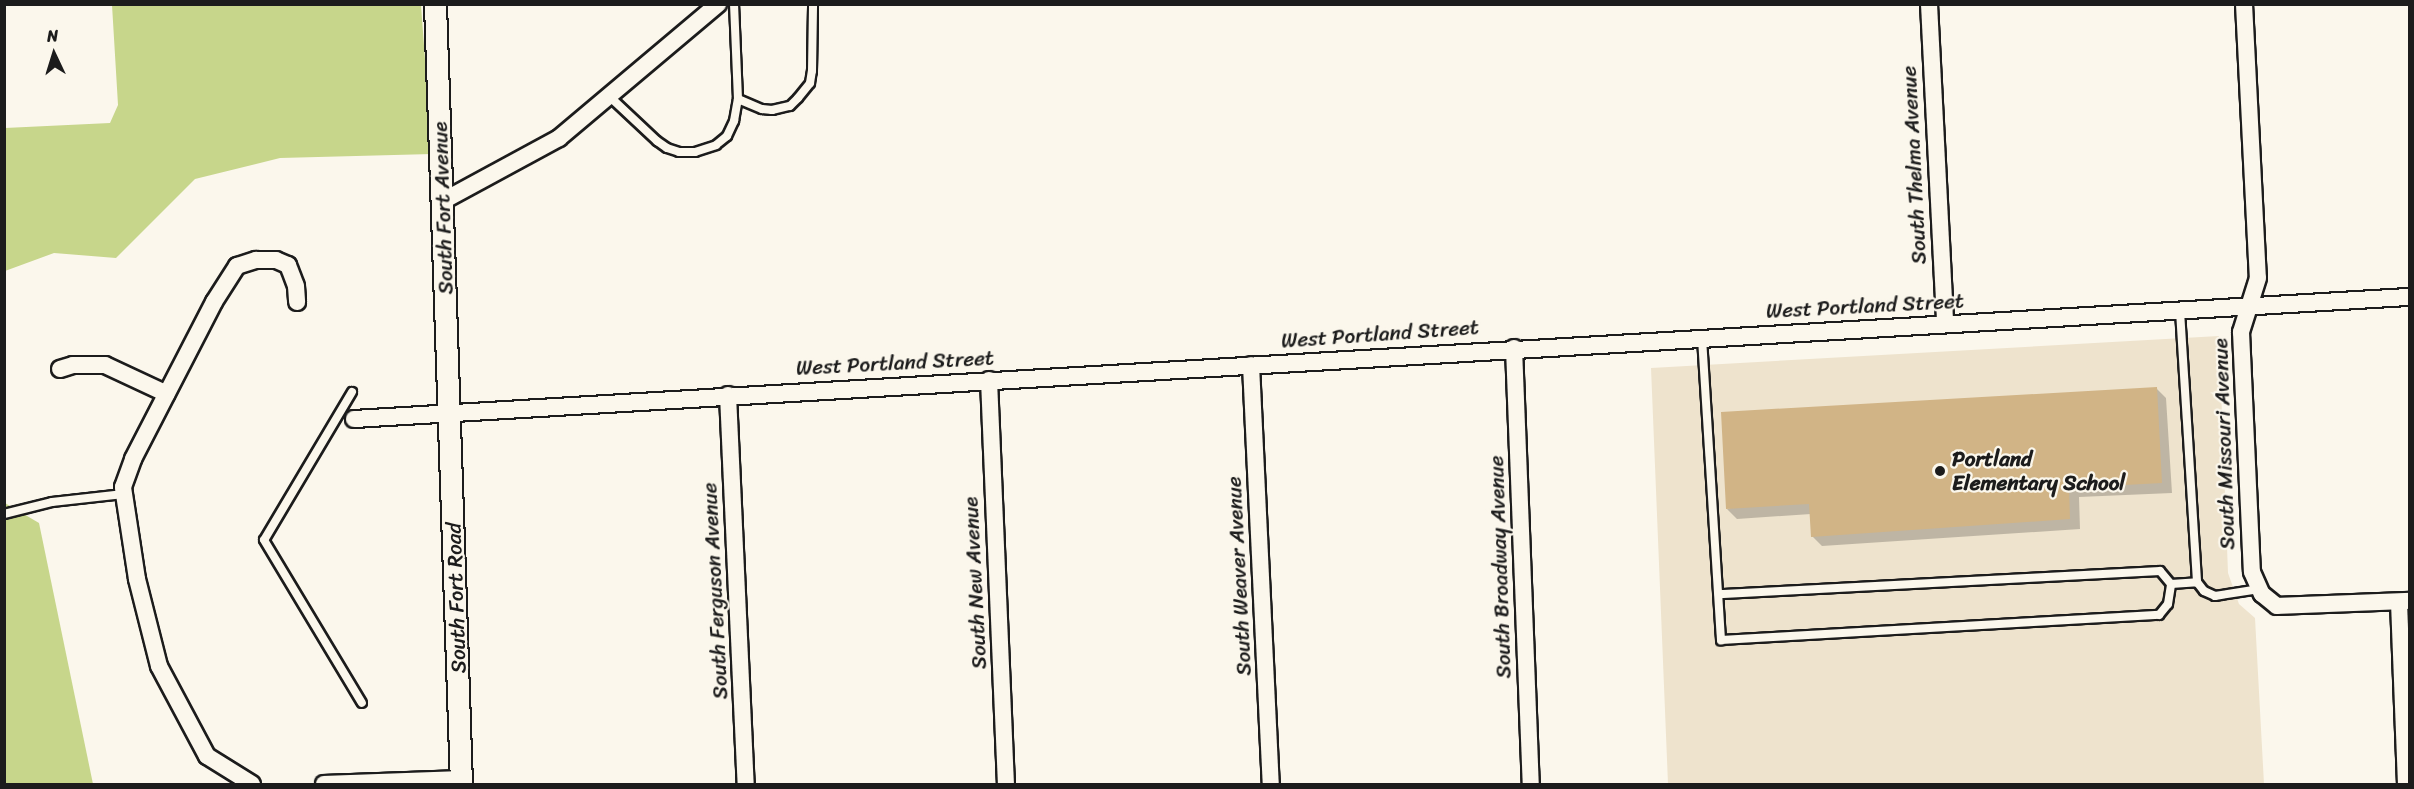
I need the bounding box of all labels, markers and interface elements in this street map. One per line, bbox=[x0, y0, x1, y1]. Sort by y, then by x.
text: N bbox=[46, 21, 59, 50]
north arrow bbox=[24, 24, 84, 84]
street label: South Thelma Avenue bbox=[1896, 65, 1932, 265]
street label: South Fort Avenue bbox=[427, 121, 459, 295]
street label: West Portland Street bbox=[1766, 288, 1964, 324]
street label: West Portland Street bbox=[1280, 315, 1480, 353]
street label: South Missouri Avenue bbox=[2208, 338, 2240, 550]
street label: West Portland Street bbox=[796, 345, 994, 381]
place label: Portland Elementary School bbox=[1952, 446, 2125, 496]
street label: South Broadway Avenue bbox=[1484, 455, 1516, 679]
marker: Portland Elementary School bbox=[1933, 464, 1947, 478]
street label: South Weaver Avenue bbox=[1221, 476, 1257, 676]
street label: South Ferguson Avenue bbox=[697, 482, 733, 700]
street label: South New Avenue bbox=[958, 496, 992, 670]
street label: South Fort Road bbox=[441, 522, 471, 674]

